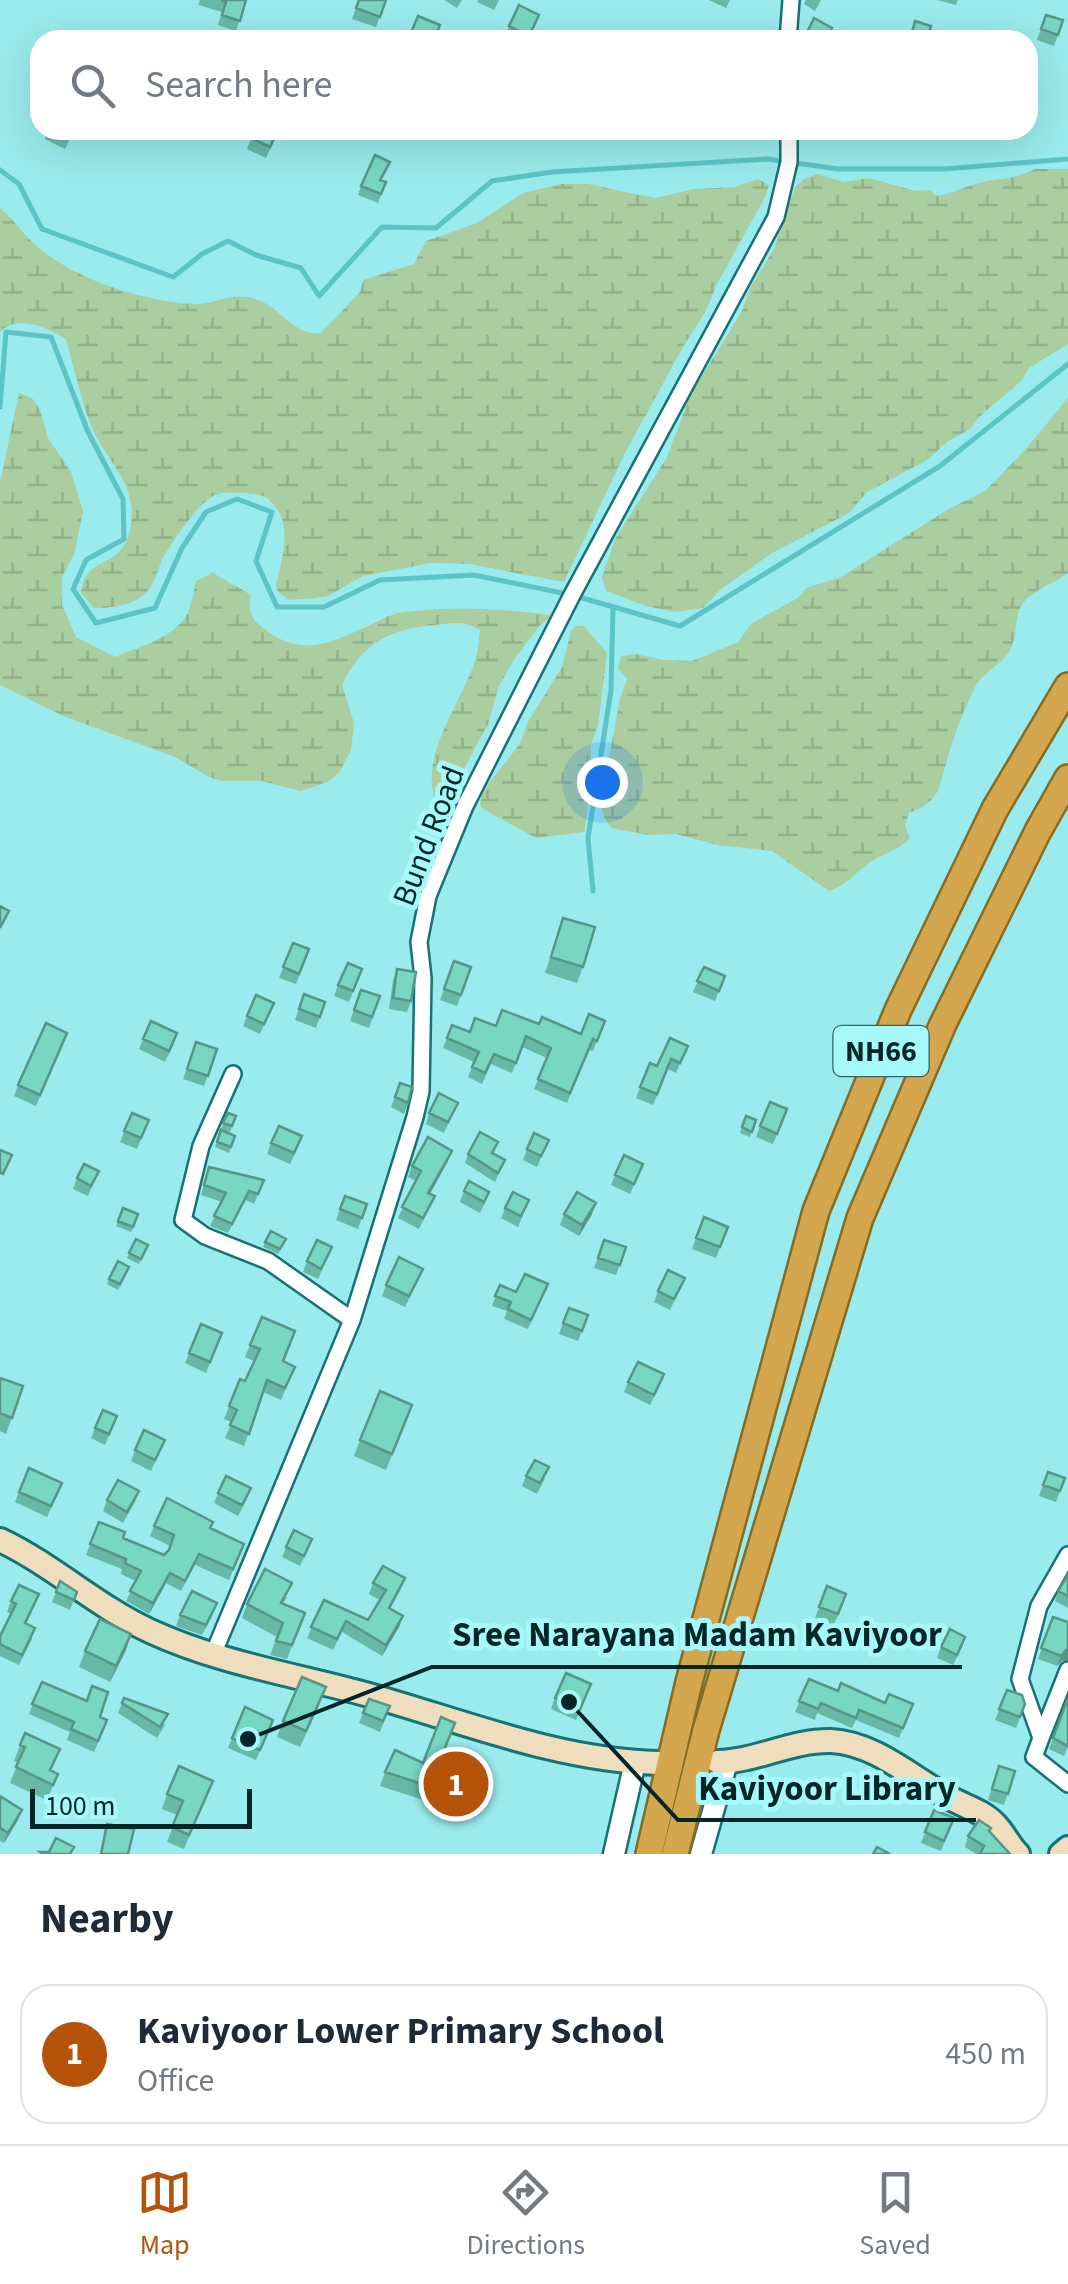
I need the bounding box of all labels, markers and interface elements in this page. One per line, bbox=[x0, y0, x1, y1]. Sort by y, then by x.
search box bbox=[30, 30, 1038, 140]
icon: search bbox=[65, 58, 120, 113]
text: Search here bbox=[145, 58, 332, 112]
your location bbox=[577, 757, 628, 808]
street label: Bund Road bbox=[381, 759, 477, 913]
road number: NH66 bbox=[834, 1026, 928, 1076]
callout: Sree Narayana Madam Kaviyoor bbox=[432, 1602, 962, 1667]
text: Sree Narayana Madam Kaviyoor bbox=[452, 1610, 942, 1660]
pin: 1 bbox=[424, 1746, 488, 1822]
callout: Kaviyoor Library bbox=[678, 1755, 976, 1820]
text: Kaviyoor Library bbox=[698, 1764, 956, 1814]
scale bar bbox=[30, 1784, 252, 1828]
text: 100 m bbox=[45, 1786, 116, 1826]
text: Nearby bbox=[40, 1889, 174, 1949]
text: Kaviyoor Lower Primary School bbox=[137, 2004, 664, 2058]
text: 1 bbox=[66, 2031, 83, 2077]
text: 450 m bbox=[945, 2031, 1026, 2077]
text: Office bbox=[137, 2058, 214, 2104]
tab: Map bbox=[137, 2165, 192, 2265]
tab: Directions bbox=[467, 2165, 585, 2265]
tab: Saved bbox=[859, 2165, 931, 2265]

